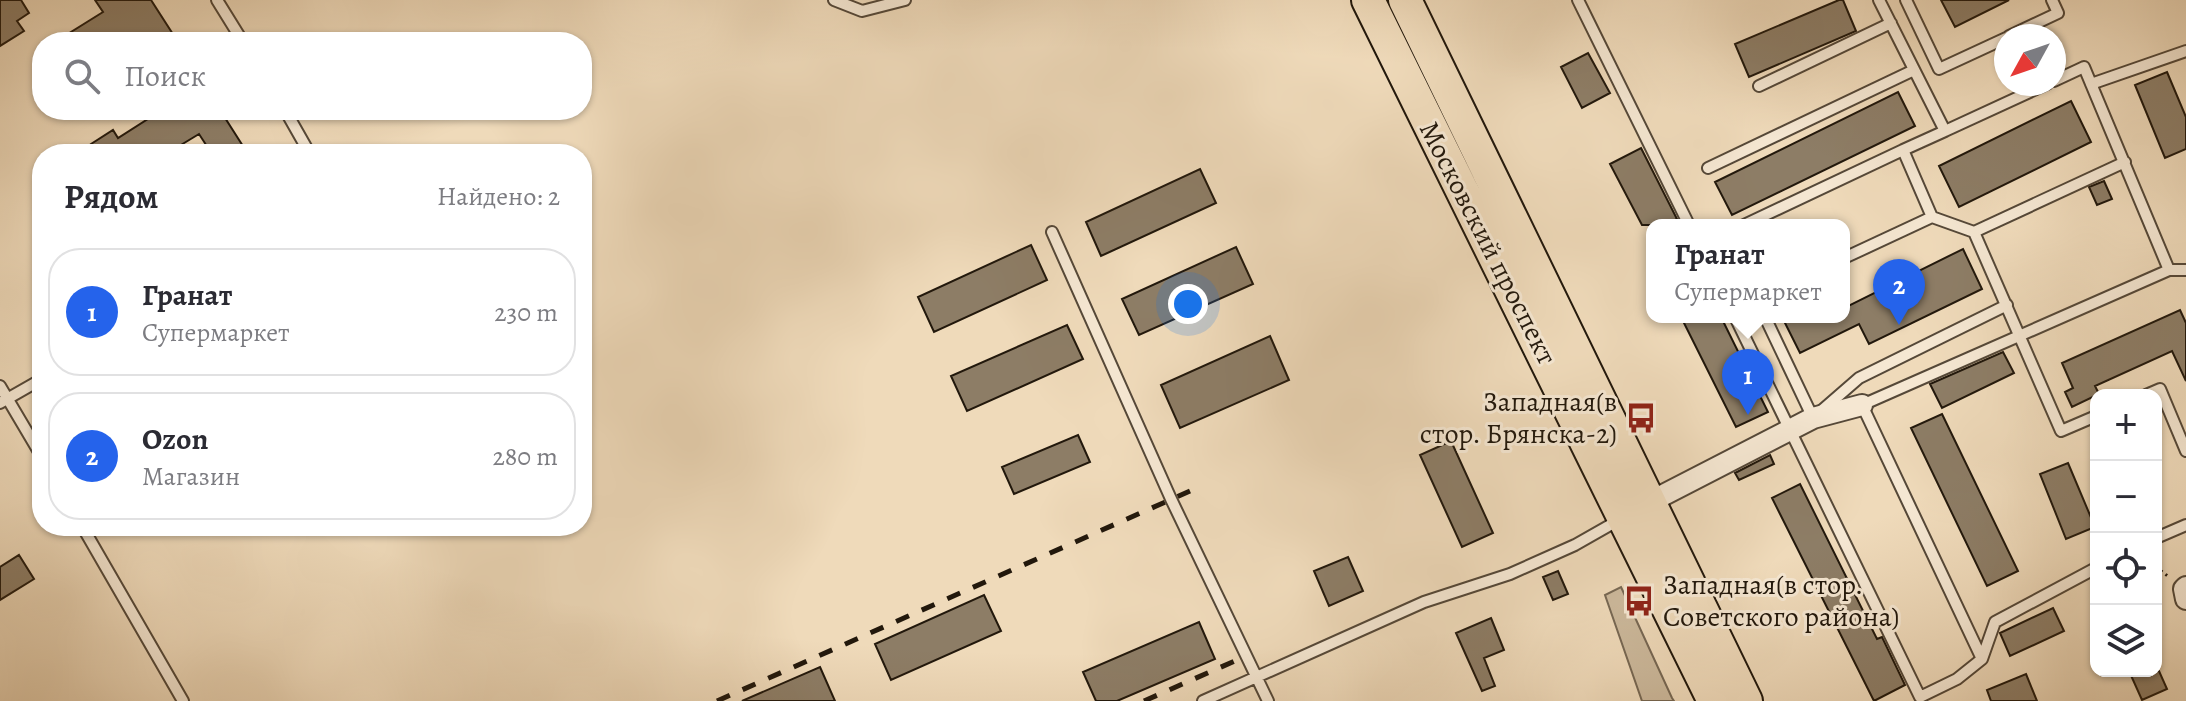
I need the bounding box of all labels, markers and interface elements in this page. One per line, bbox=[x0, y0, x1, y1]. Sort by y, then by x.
north arrow bbox=[1994, 24, 2066, 96]
search box bbox=[32, 32, 592, 120]
icon: search bbox=[60, 54, 104, 98]
text: Поиск bbox=[124, 56, 206, 96]
street label: Московский проспект bbox=[1410, 115, 1566, 371]
text: Рядом bbox=[64, 173, 158, 220]
text: Найдено: 2 bbox=[437, 179, 560, 214]
popup bbox=[1646, 219, 1850, 323]
text: Гранат bbox=[1674, 234, 1765, 274]
pin: 2 bbox=[1873, 259, 1925, 325]
text: Супермаркет bbox=[1674, 274, 1822, 309]
text: Гранат bbox=[142, 275, 233, 315]
your location bbox=[1168, 284, 1208, 324]
text: 1 bbox=[87, 295, 97, 330]
text: 230 m bbox=[494, 295, 558, 330]
text: Супермаркет bbox=[142, 315, 290, 350]
pin: 1 bbox=[1722, 349, 1774, 415]
place label: Западная(в стор. Брянска-2) bbox=[1420, 383, 1617, 453]
map controls bbox=[2090, 389, 2162, 677]
button: + bbox=[2090, 389, 2162, 461]
bus stop icon: Западная(в стор. Брянска-2) bbox=[1624, 401, 1658, 435]
text: Ozon bbox=[142, 419, 208, 459]
text: 2 bbox=[86, 439, 98, 474]
text: 280 m bbox=[492, 439, 558, 474]
text: Магазин bbox=[142, 459, 240, 494]
button: − bbox=[2090, 461, 2162, 533]
button: locate bbox=[2090, 533, 2162, 605]
place label: Западная(в стор. Советского района) bbox=[1663, 566, 1899, 636]
bus stop icon: Западная(в стор. Советского района) bbox=[1622, 584, 1656, 618]
button: layers bbox=[2090, 605, 2162, 677]

